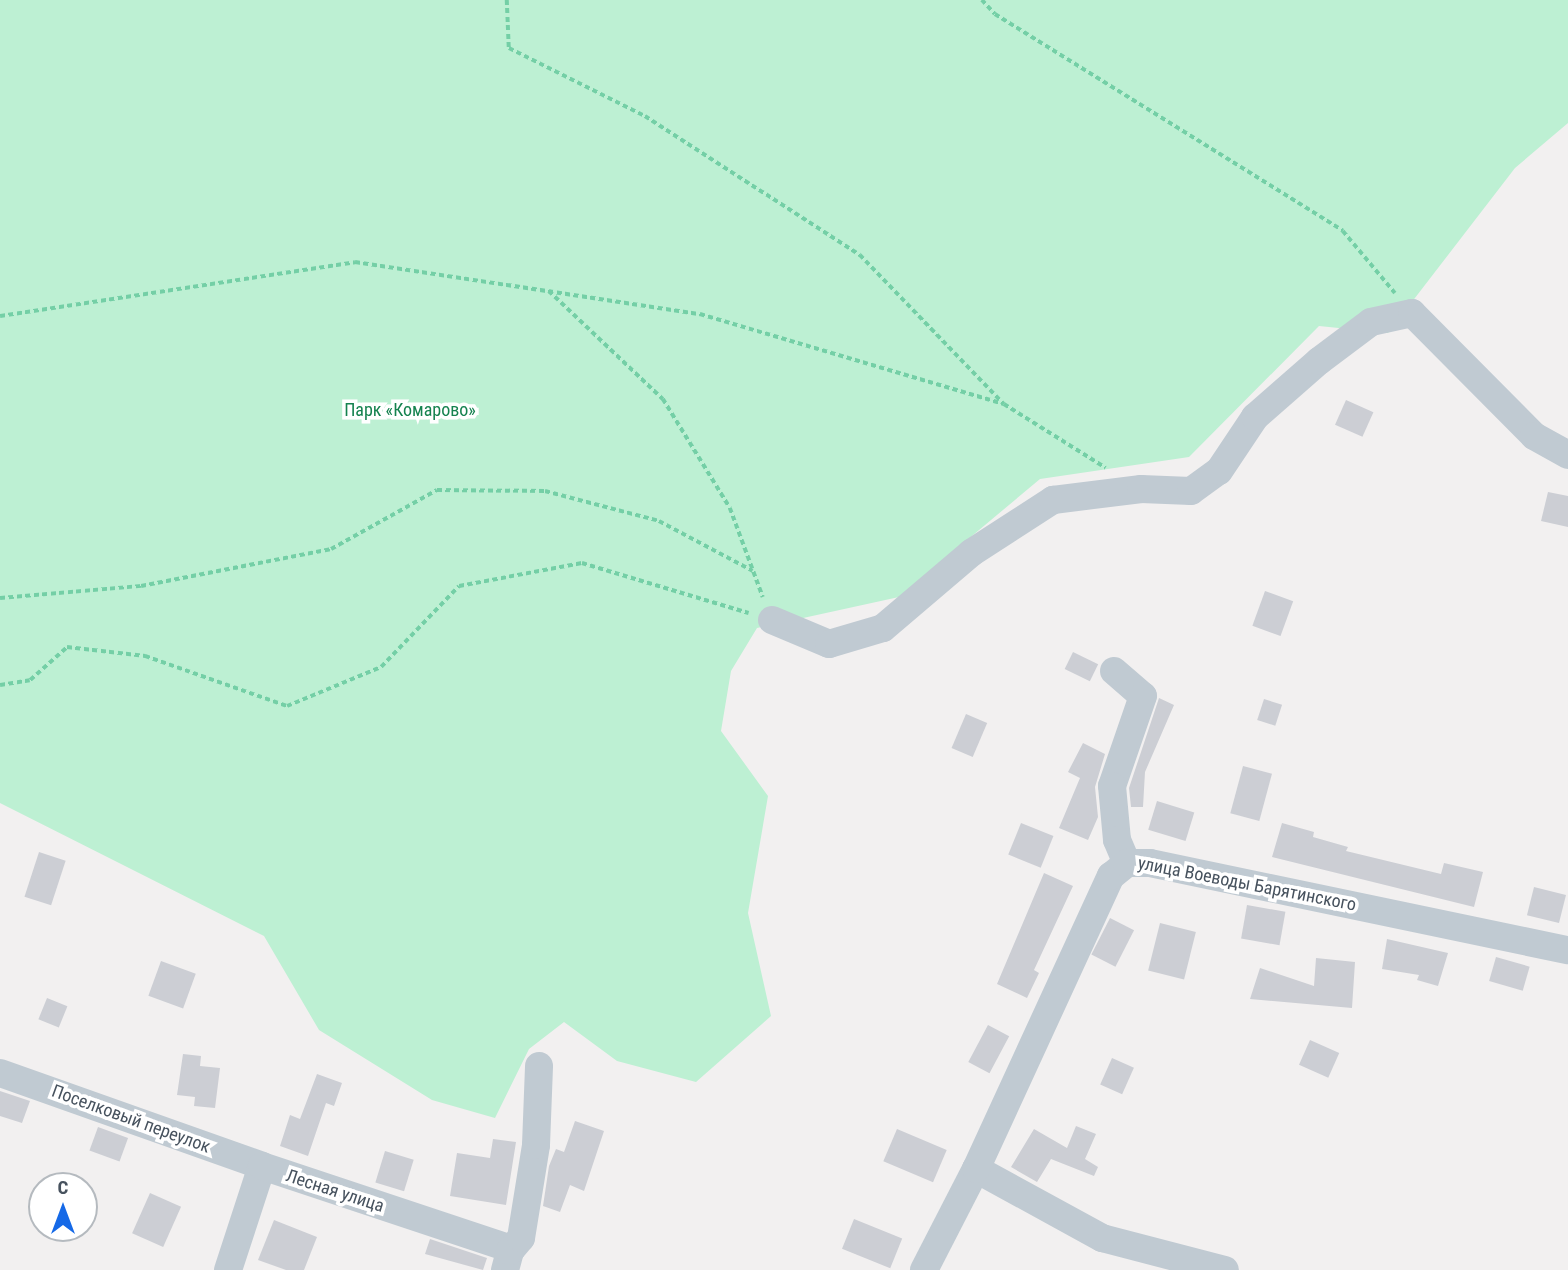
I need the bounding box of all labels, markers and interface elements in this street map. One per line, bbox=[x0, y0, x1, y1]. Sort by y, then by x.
park label: Парк «Комарово» bbox=[344, 399, 476, 421]
street label: улица Воеводы Барятинского bbox=[1136, 852, 1358, 916]
street label: Поселковый переулок bbox=[49, 1080, 213, 1158]
street label: Лесная улица bbox=[283, 1165, 387, 1217]
north arrow bbox=[28, 1172, 98, 1242]
text: С bbox=[58, 1176, 68, 1199]

